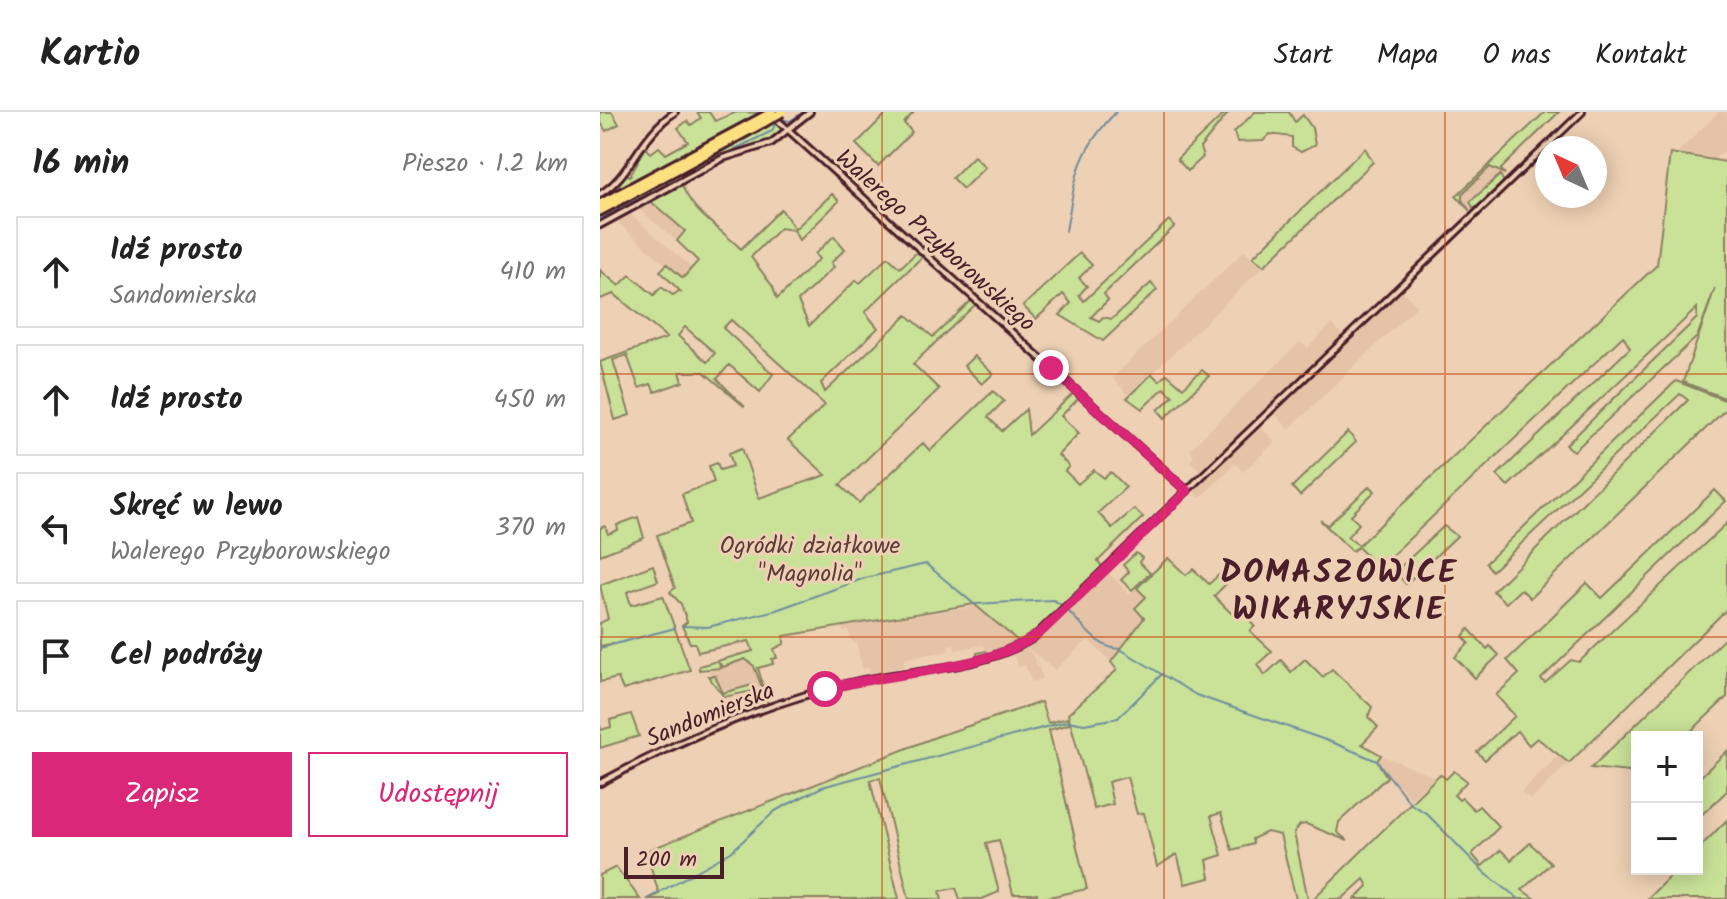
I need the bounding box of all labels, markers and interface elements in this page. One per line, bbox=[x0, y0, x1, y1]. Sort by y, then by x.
text: Kartio bbox=[40, 25, 140, 85]
text: Start bbox=[1274, 33, 1333, 78]
text: Mapa bbox=[1377, 33, 1439, 78]
text: O nas bbox=[1483, 33, 1551, 78]
text: Kontakt bbox=[1595, 33, 1687, 78]
north arrow bbox=[1535, 136, 1607, 208]
text: 16 min bbox=[32, 137, 129, 191]
street label: Walerego Przyborowskiego bbox=[826, 140, 1044, 342]
text: Pieszo · 1.2 km bbox=[402, 143, 568, 185]
text: Idź prosto bbox=[110, 227, 243, 275]
icon: ahead bbox=[34, 250, 78, 294]
text: 410 m bbox=[499, 251, 566, 293]
text: Sandomierska bbox=[110, 275, 257, 317]
route end bbox=[1033, 350, 1069, 386]
text: Idź prosto bbox=[110, 376, 243, 424]
icon: ahead bbox=[34, 378, 78, 422]
text: 450 m bbox=[494, 379, 566, 421]
text: Skręć w lewo bbox=[110, 483, 283, 531]
icon: left bbox=[34, 506, 78, 550]
text: 370 m bbox=[495, 507, 566, 549]
park label: Ogródki działkowe "Magnolia" bbox=[720, 527, 901, 594]
text: Walerego Przyborowskiego bbox=[110, 531, 390, 573]
district label: DOMASZOWICE WIKARYJSKIE bbox=[1220, 548, 1458, 636]
text: Cel podróży bbox=[110, 632, 262, 680]
icon: arrive bbox=[34, 634, 78, 678]
route start bbox=[807, 671, 843, 707]
street label: Sandomierska bbox=[640, 672, 781, 759]
map controls bbox=[1631, 731, 1703, 875]
button: + bbox=[1631, 731, 1703, 803]
button: Zapisz bbox=[32, 752, 292, 837]
button: Udostępnij bbox=[308, 752, 568, 837]
button: − bbox=[1631, 803, 1703, 875]
scale bar bbox=[624, 843, 724, 879]
text: 200 m bbox=[636, 843, 697, 878]

